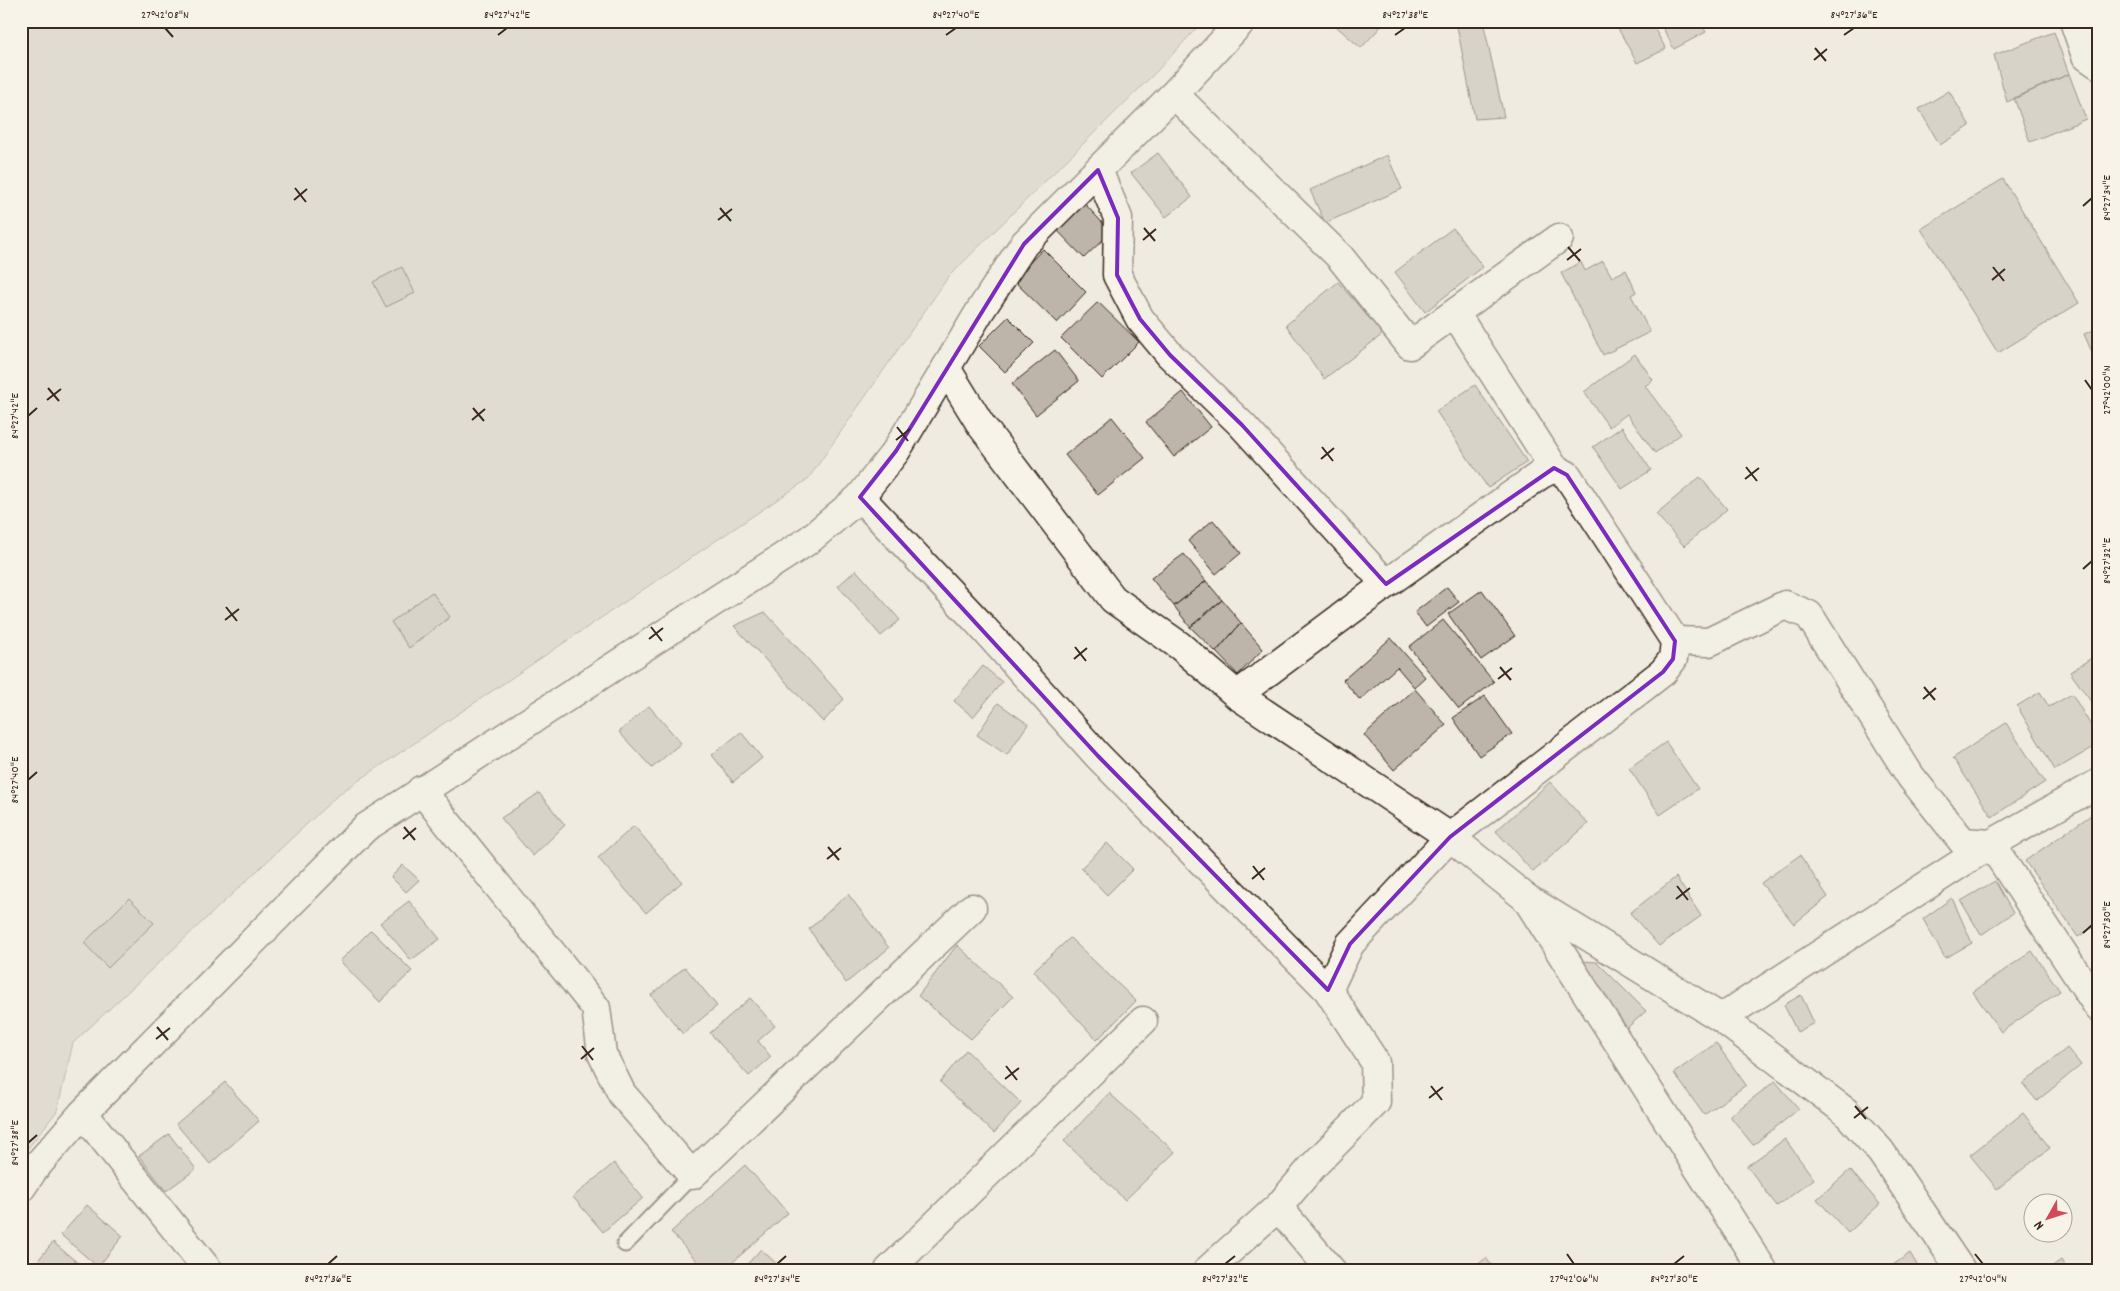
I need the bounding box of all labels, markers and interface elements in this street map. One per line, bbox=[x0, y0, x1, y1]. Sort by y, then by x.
text: 27°42'08"N bbox=[141, 7, 189, 24]
text: 84°27'42"E bbox=[484, 7, 530, 24]
text: 84°27'40"E bbox=[932, 7, 980, 24]
text: 84°27'38"E bbox=[1382, 7, 1428, 24]
text: 84°27'36"E bbox=[1831, 7, 1878, 24]
text: 84°27'34"E bbox=[2099, 175, 2116, 221]
text: 27°42'00"N bbox=[2099, 365, 2116, 415]
text: 84°27'42"E bbox=[7, 393, 24, 439]
text: 84°27'32"E bbox=[2099, 537, 2116, 584]
text: 84°27'40"E bbox=[7, 756, 24, 804]
text: 84°27'30"E bbox=[2099, 901, 2116, 949]
text: 84°27'38"E bbox=[7, 1120, 24, 1166]
north arrow bbox=[2022, 1194, 2072, 1244]
text: N bbox=[2029, 1216, 2049, 1234]
text: 84°27'36"E bbox=[305, 1271, 352, 1288]
text: 84°27'34"E bbox=[754, 1271, 800, 1288]
text: 84°27'32"E bbox=[1202, 1271, 1249, 1288]
text: 27°42'06"N bbox=[1550, 1271, 1599, 1288]
text: 84°27'30"E bbox=[1650, 1271, 1698, 1288]
text: 27°42'04"N bbox=[1959, 1271, 2007, 1288]

